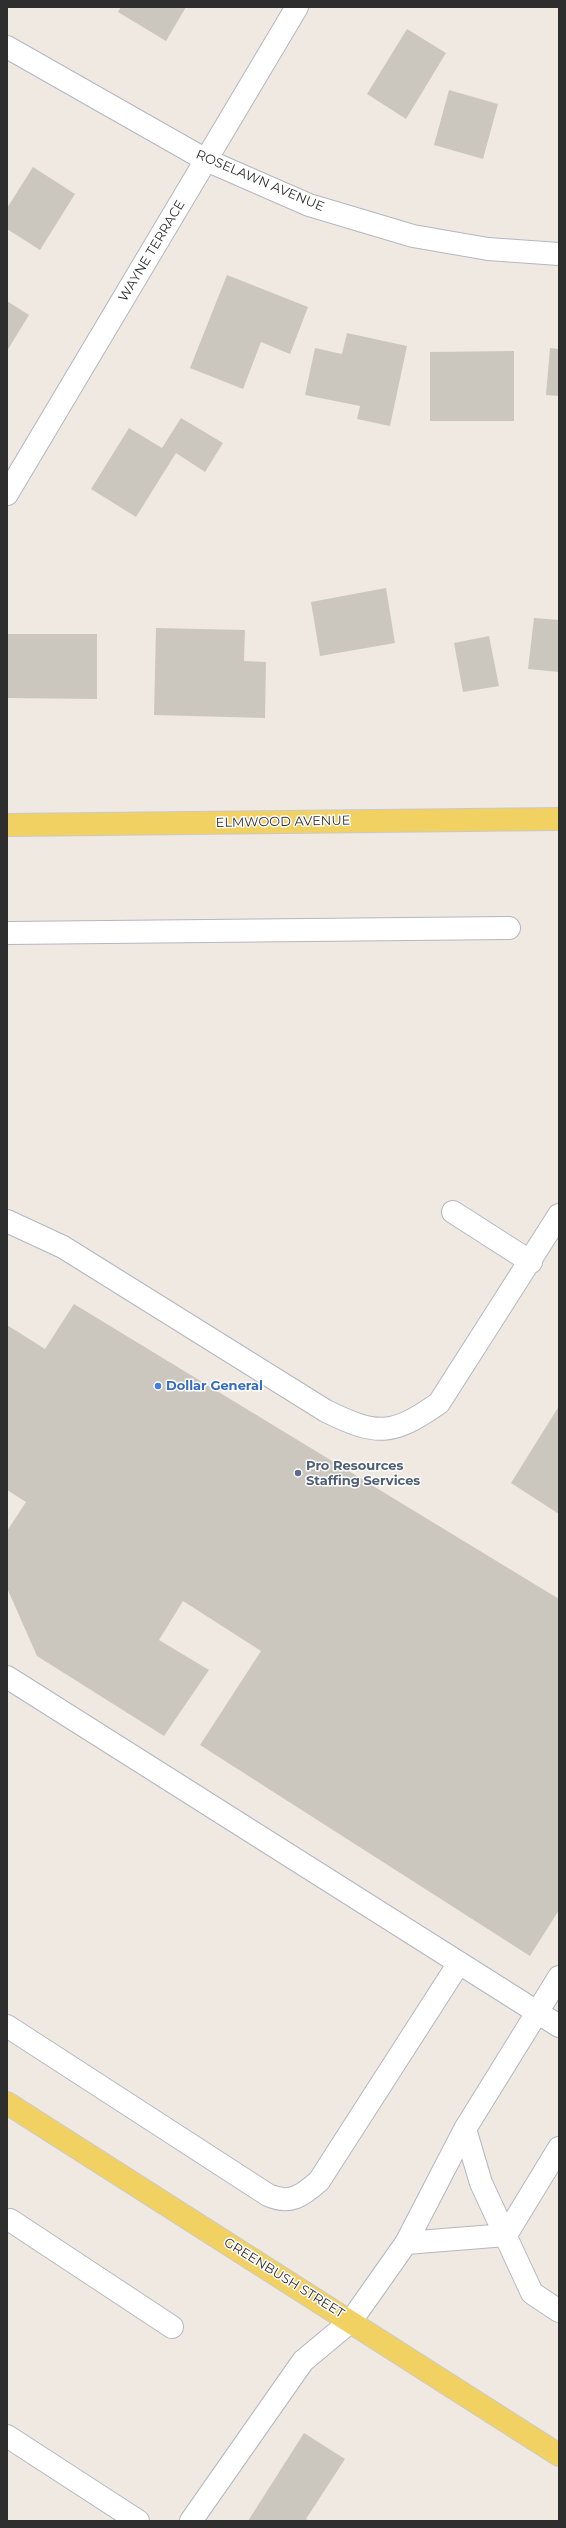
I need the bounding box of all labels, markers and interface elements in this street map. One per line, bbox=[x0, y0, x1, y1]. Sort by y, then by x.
street label: ROSELAWN AVENUE bbox=[194, 147, 326, 215]
street label: WAYNE TERRACE bbox=[116, 197, 188, 305]
street label: ELMWOOD AVENUE bbox=[216, 813, 350, 831]
place label: Dollar General bbox=[166, 1378, 263, 1394]
marker: Dollar General bbox=[153, 1381, 163, 1391]
place label: Pro Resources Staffing Services bbox=[306, 1458, 420, 1489]
marker: Pro Resources Staffing Services bbox=[293, 1468, 303, 1478]
street label: GREENBUSH STREET bbox=[221, 2235, 347, 2321]

